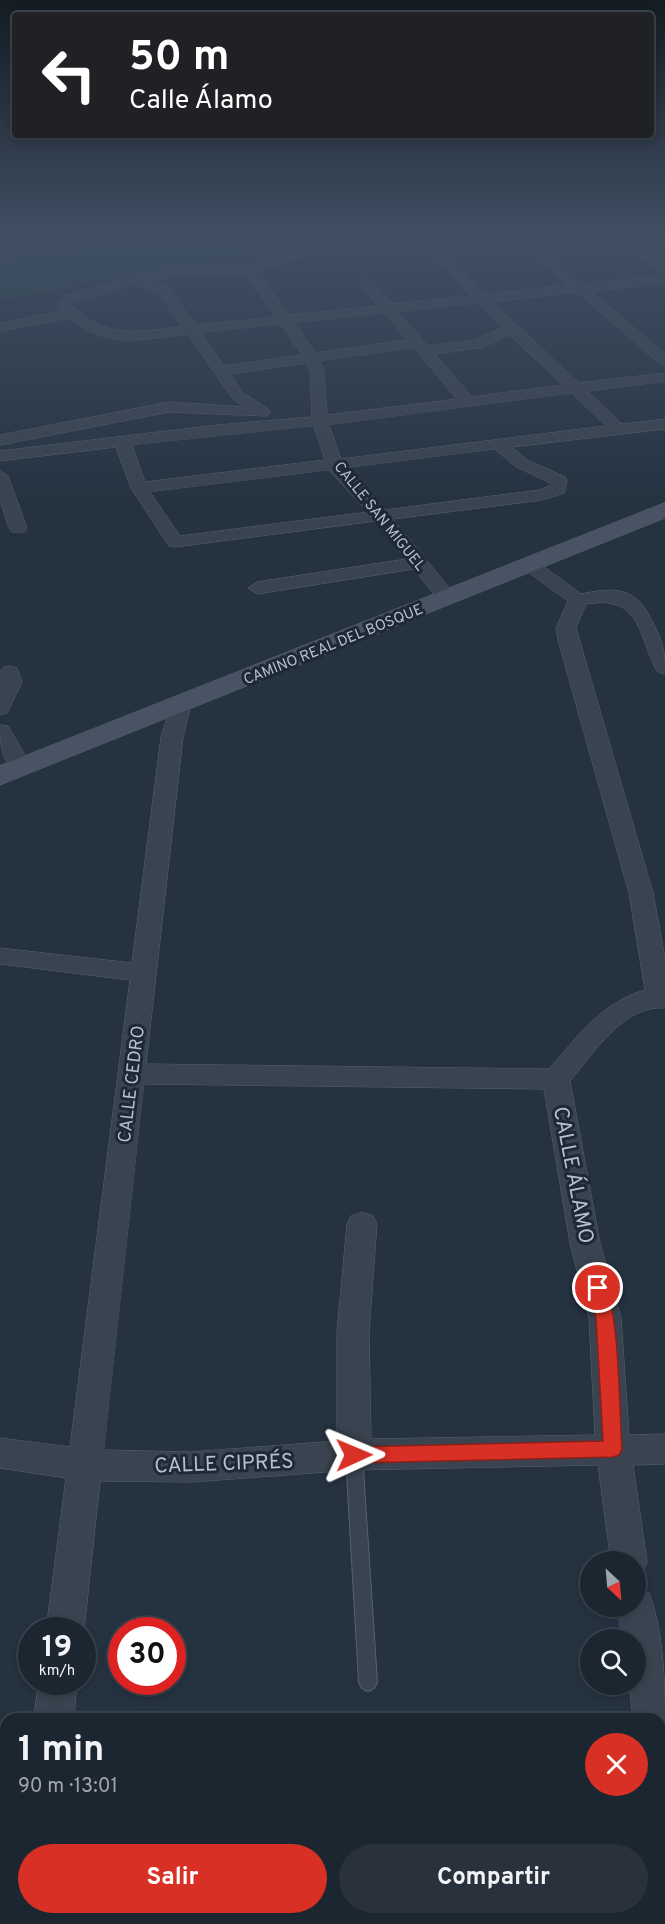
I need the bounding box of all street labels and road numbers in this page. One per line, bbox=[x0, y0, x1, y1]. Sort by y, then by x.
street label: CALLE SAN MIGUEL bbox=[329, 458, 429, 576]
street label: CAMINO REAL DEL BOSQUE bbox=[241, 601, 426, 690]
street label: CALLE CEDRO bbox=[114, 1024, 151, 1144]
street label: CALLE ÁLAMO bbox=[546, 1104, 600, 1246]
street label: CALLE CIPRÉS bbox=[154, 1448, 294, 1480]

